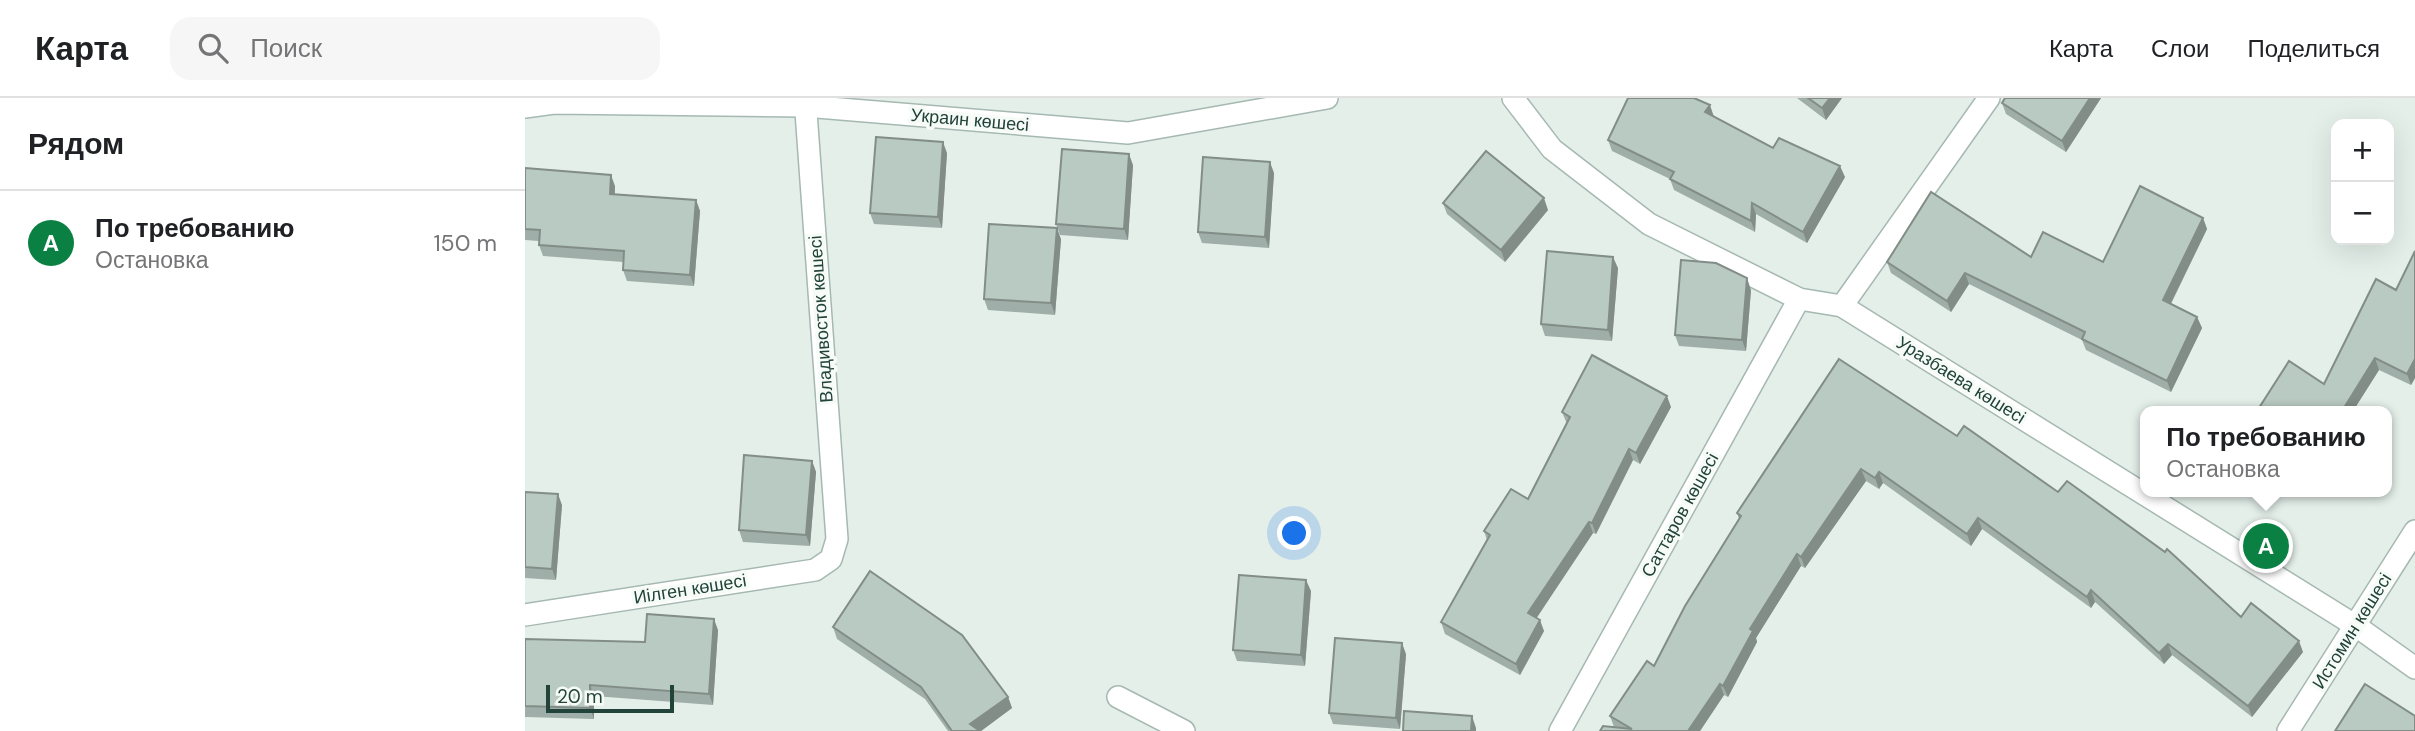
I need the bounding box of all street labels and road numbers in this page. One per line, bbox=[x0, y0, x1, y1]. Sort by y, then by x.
street label: Украин көшесі bbox=[910, 103, 1030, 137]
street label: Владивосток көшесі bbox=[803, 235, 839, 403]
street label: Уразбаева көшесі bbox=[1892, 331, 2030, 429]
street label: Саттаров көшесі bbox=[1636, 448, 1724, 582]
street label: Иілген көшесі bbox=[632, 568, 748, 610]
street label: Истомин көшесі bbox=[2307, 568, 2397, 694]

